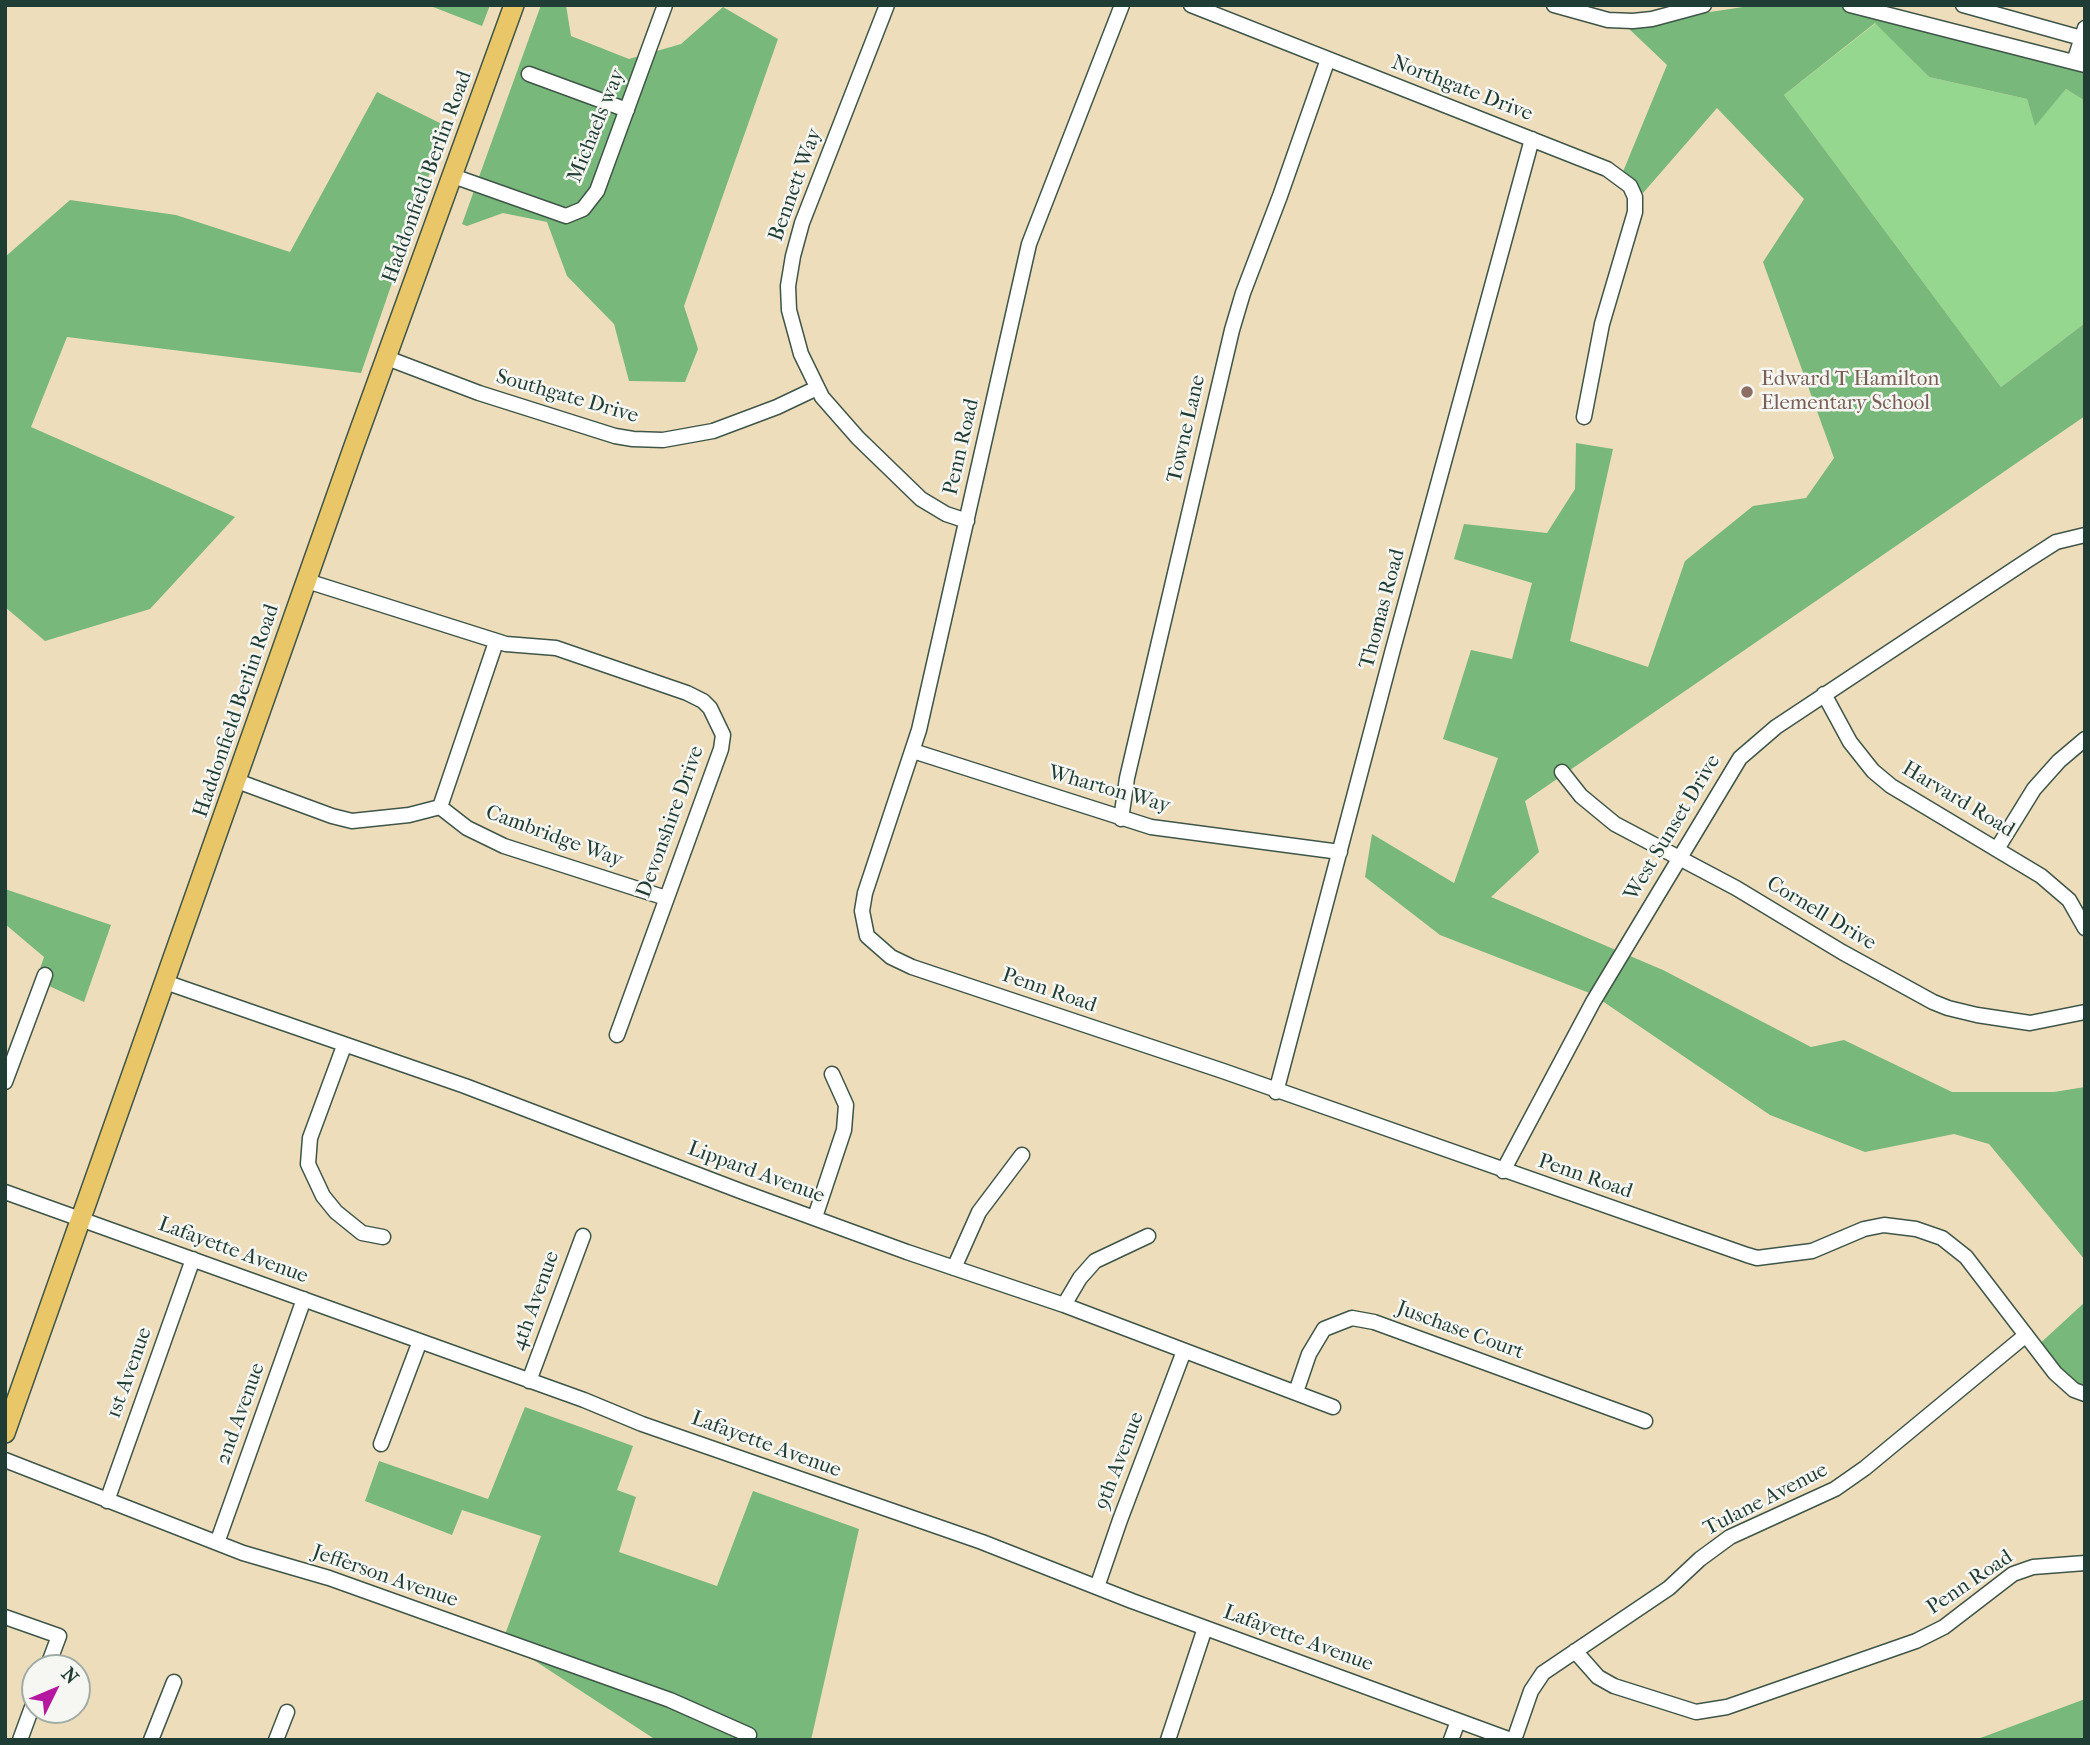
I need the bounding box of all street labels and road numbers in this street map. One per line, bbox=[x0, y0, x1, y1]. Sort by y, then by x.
street label: Northgate Drive bbox=[1388, 51, 1536, 127]
street label: Michaels way bbox=[563, 66, 631, 186]
street label: Haddonfield Berlin Road bbox=[378, 68, 478, 286]
street label: Bennett Way bbox=[764, 125, 828, 245]
street label: Southgate Drive bbox=[493, 365, 641, 429]
street label: Towne Lane bbox=[1162, 373, 1212, 485]
street label: Penn Road bbox=[939, 396, 985, 498]
street label: Thomas Road bbox=[1355, 546, 1411, 672]
street label: Haddonfield Berlin Road bbox=[189, 601, 285, 821]
street label: Devonshire Drive bbox=[632, 743, 710, 901]
street label: West Sunset Drive bbox=[1620, 751, 1726, 905]
street label: Harvard Road bbox=[1897, 757, 2019, 843]
street label: Wharton Way bbox=[1045, 761, 1173, 819]
street label: Cambridge Way bbox=[482, 800, 626, 874]
street label: Cornell Drive bbox=[1762, 871, 1880, 957]
street label: Penn Road bbox=[998, 963, 1100, 1019]
street label: Lippard Avenue bbox=[684, 1137, 828, 1209]
street label: Penn Road bbox=[1534, 1149, 1636, 1205]
street label: Lafayette Avenue bbox=[155, 1212, 311, 1290]
street label: 4th Avenue bbox=[506, 1248, 566, 1354]
street label: Juschase Court bbox=[1393, 1296, 1527, 1366]
street label: 1st Avenue bbox=[102, 1324, 158, 1422]
street label: 2nd Avenue bbox=[211, 1360, 271, 1468]
street label: Lafayette Avenue bbox=[688, 1406, 844, 1484]
street label: 9th Avenue bbox=[1090, 1409, 1150, 1513]
street label: Tulane Avenue bbox=[1700, 1458, 1832, 1542]
street label: Jefferson Avenue bbox=[309, 1540, 461, 1614]
street label: Penn Road bbox=[1922, 1545, 2018, 1621]
street label: Lafayette Avenue bbox=[1220, 1600, 1376, 1678]

